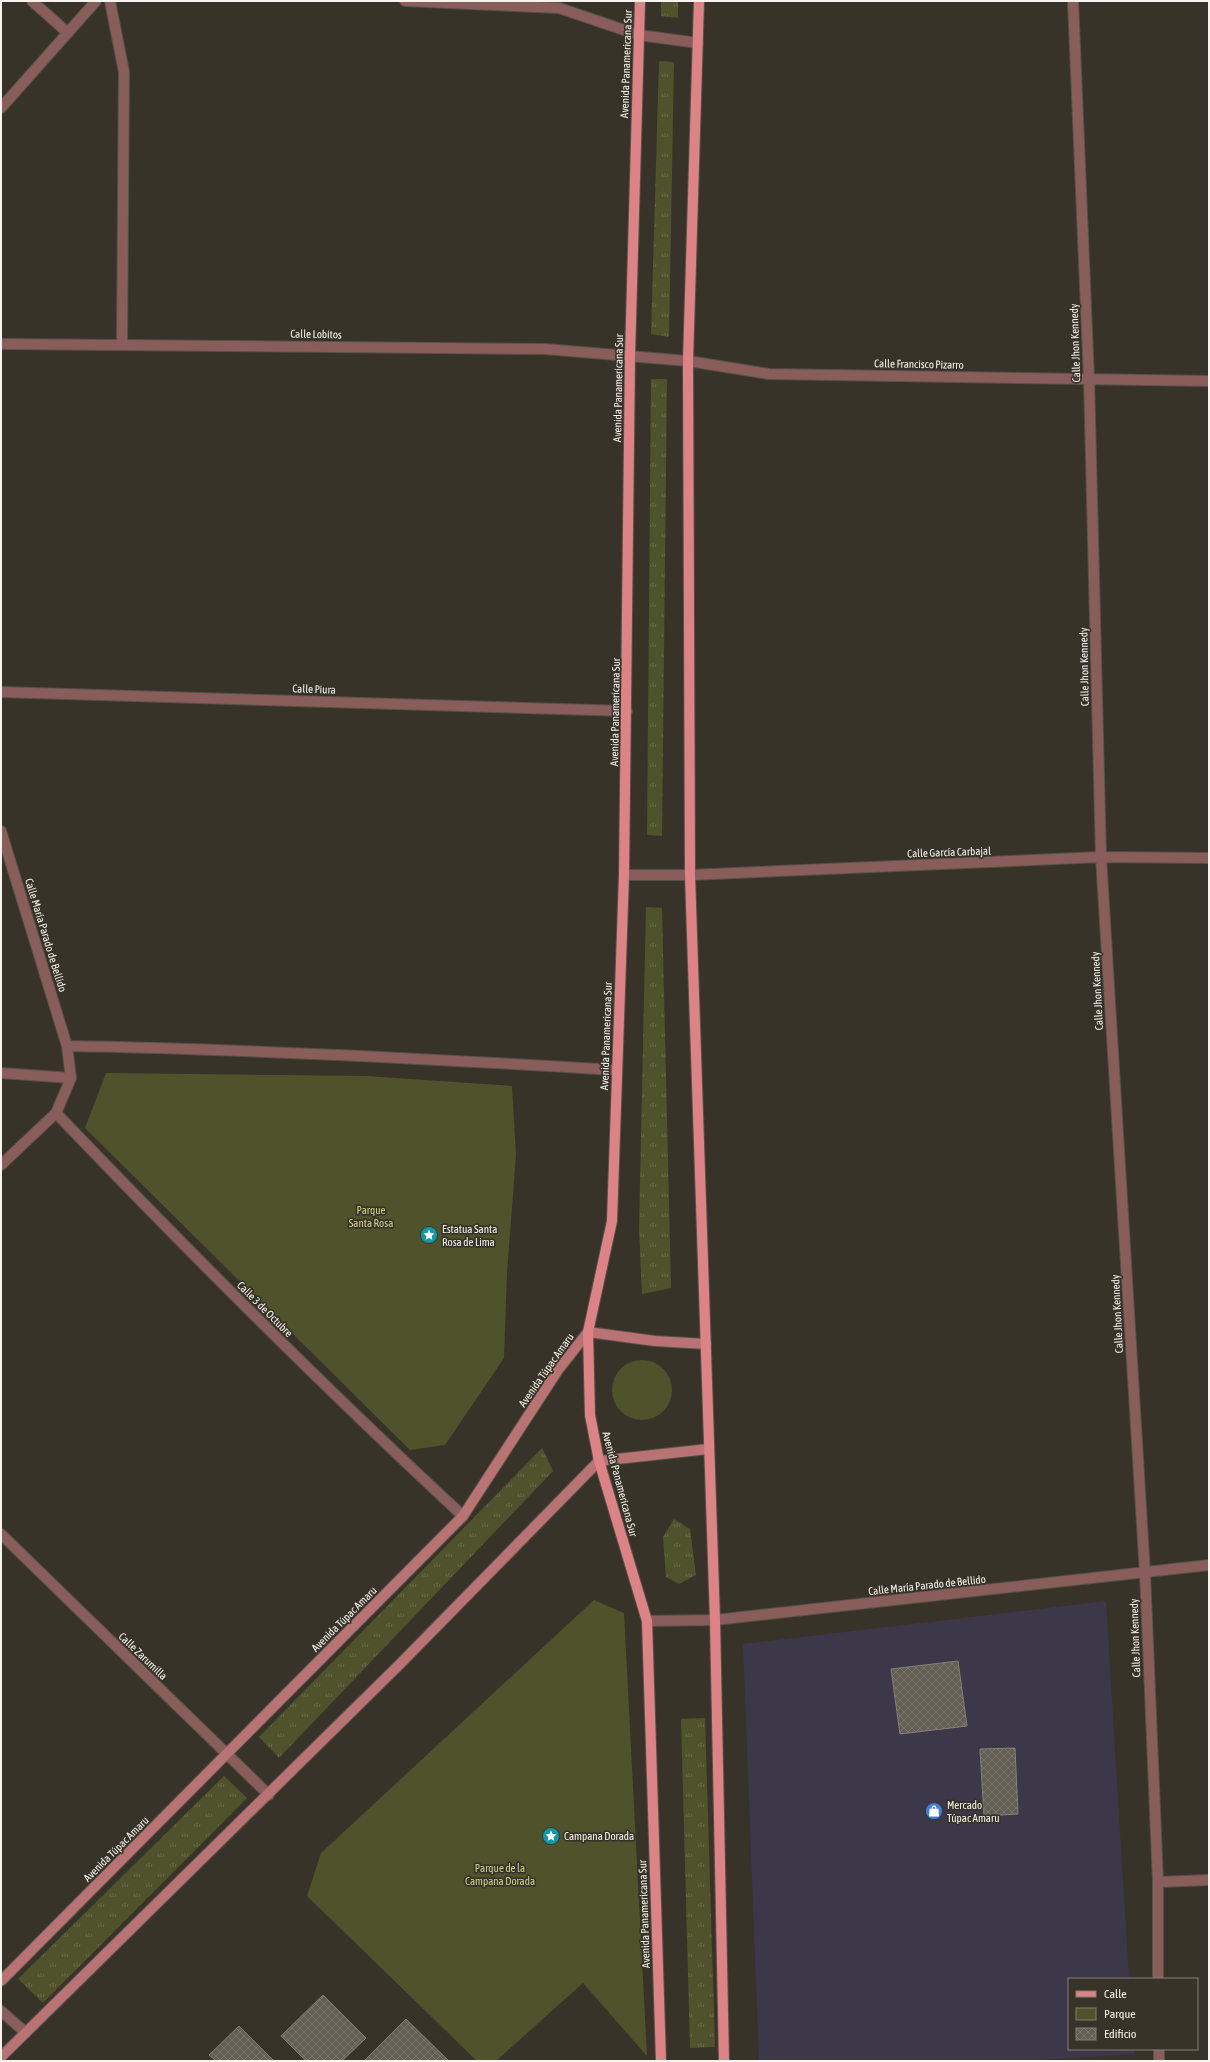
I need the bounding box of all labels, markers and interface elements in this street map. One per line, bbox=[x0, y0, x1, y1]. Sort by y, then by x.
street label: Avenida Panamericana Sur bbox=[618, 9, 634, 118]
street label: Calle Jhon Kennedy bbox=[1068, 303, 1082, 383]
street label: Calle Lobitos bbox=[290, 328, 342, 340]
street label: Avenida Panamericana Sur bbox=[611, 333, 625, 442]
street label: Calle Francisco Pizarro bbox=[874, 357, 964, 371]
street label: Calle Jhon Kennedy bbox=[1077, 627, 1091, 706]
street label: Avenida Panamericana Sur bbox=[608, 657, 622, 766]
street label: Calle Piura bbox=[292, 682, 336, 696]
street label: Calle García Carbajal bbox=[907, 845, 991, 859]
street label: Calle María Parado de Bellido bbox=[23, 877, 69, 993]
street label: Calle Jhon Kennedy bbox=[1089, 951, 1105, 1031]
street label: Avenida Panamericana Sur bbox=[598, 981, 614, 1090]
park label: Parque Santa Rosa bbox=[349, 1204, 393, 1229]
place label: Estatua Santa Rosa de Lima bbox=[442, 1223, 497, 1248]
place icon: Estatua Santa Rosa de Lima bbox=[419, 1225, 439, 1245]
street label: Calle Jhon Kennedy bbox=[1109, 1274, 1125, 1354]
street label: Calle 3 de Octubre bbox=[235, 1279, 295, 1339]
street label: Avenida Túpac Amaru bbox=[516, 1331, 576, 1409]
street label: Avenida Panamericana Sur bbox=[600, 1430, 640, 1539]
street label: Calle María Parado de Bellido bbox=[868, 1573, 986, 1597]
street label: Avenida Túpac Amaru bbox=[309, 1584, 379, 1654]
street label: Calle Jhon Kennedy bbox=[1128, 1598, 1142, 1678]
street label: Calle Zarumilla bbox=[116, 1630, 170, 1682]
place label: Mercado Túpac Amaru bbox=[947, 1799, 999, 1824]
shop icon: Mercado Túpac Amaru bbox=[924, 1801, 944, 1821]
street label: Avenida Túpac Amaru bbox=[81, 1814, 151, 1884]
place icon: Campana Dorada bbox=[541, 1826, 561, 1846]
place label: Campana Dorada bbox=[564, 1830, 634, 1842]
street label: Avenida Panamericana Sur bbox=[636, 1859, 652, 1968]
park label: Parque de la Campana Dorada bbox=[465, 1862, 535, 1887]
legend bbox=[1068, 1978, 1198, 2050]
text: Calle bbox=[1104, 1987, 1127, 2001]
text: Parque bbox=[1104, 2007, 1136, 2021]
text: Edificio bbox=[1104, 2027, 1137, 2041]

